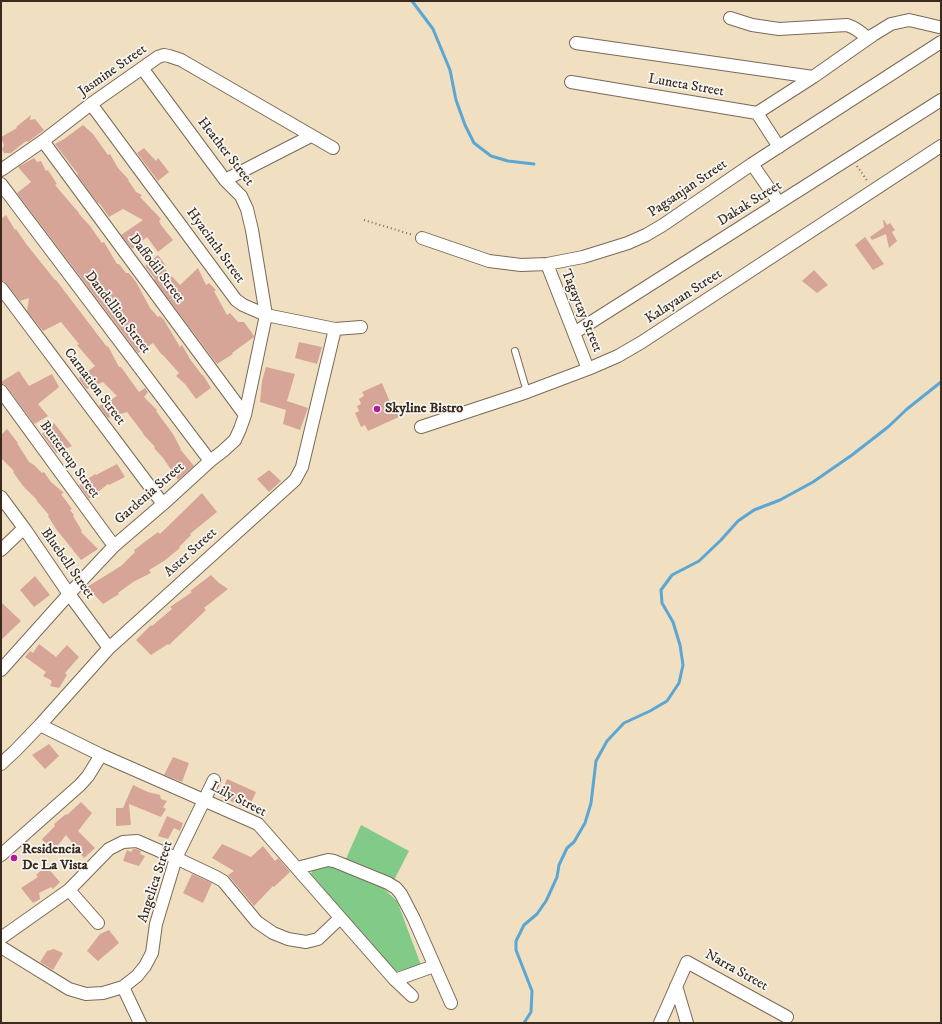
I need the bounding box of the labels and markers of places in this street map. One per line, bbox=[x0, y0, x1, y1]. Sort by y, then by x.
place label: Skyline Bistro bbox=[385, 401, 463, 417]
marker: Skyline Bistro bbox=[372, 404, 382, 414]
place label: Residencia De La Vista bbox=[22, 842, 88, 874]
marker: Residencia De La Vista bbox=[9, 853, 19, 863]

